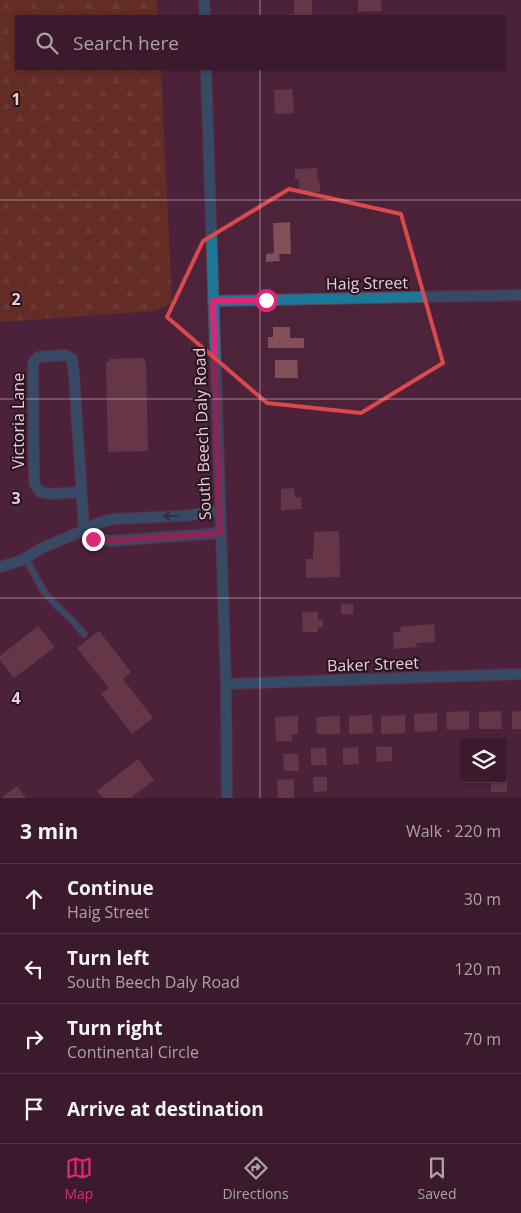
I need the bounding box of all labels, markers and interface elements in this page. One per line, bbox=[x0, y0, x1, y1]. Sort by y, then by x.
search box bbox=[15, 15, 506, 70]
icon: search bbox=[33, 29, 61, 57]
text: Search here bbox=[73, 30, 179, 56]
text: 1 bbox=[11, 88, 21, 110]
street label: Haig Street bbox=[326, 271, 409, 295]
text: 2 bbox=[11, 288, 21, 310]
route start bbox=[255, 289, 278, 312]
street label: South Beech Daly Road bbox=[188, 347, 216, 521]
street label: Victoria Lane bbox=[7, 373, 29, 469]
text: 3 bbox=[11, 487, 21, 509]
one-way arrow bbox=[164, 512, 180, 521]
route end bbox=[82, 528, 105, 551]
street label: Baker Street bbox=[327, 651, 420, 677]
text: 4 bbox=[11, 687, 21, 709]
map controls bbox=[461, 738, 506, 783]
button: layers bbox=[461, 738, 506, 783]
text: 3 min bbox=[20, 817, 78, 845]
text: Walk · 220 m bbox=[406, 820, 501, 842]
text: Continue bbox=[67, 875, 154, 901]
icon: ahead bbox=[20, 885, 48, 913]
text: 30 m bbox=[464, 888, 501, 910]
text: Haig Street bbox=[67, 901, 149, 923]
text: Turn left bbox=[67, 945, 149, 971]
icon: left bbox=[20, 955, 48, 983]
text: 120 m bbox=[455, 958, 501, 980]
text: South Beech Daly Road bbox=[67, 971, 240, 993]
text: Turn right bbox=[67, 1015, 162, 1041]
icon: right bbox=[20, 1025, 48, 1053]
text: 70 m bbox=[464, 1028, 501, 1050]
text: Continental Circle bbox=[67, 1041, 199, 1063]
icon: arrive bbox=[20, 1095, 48, 1123]
text: Arrive at destination bbox=[67, 1096, 264, 1122]
tab: Map bbox=[64, 1154, 93, 1203]
tab: Directions bbox=[222, 1154, 289, 1203]
tab: Saved bbox=[418, 1154, 456, 1203]

